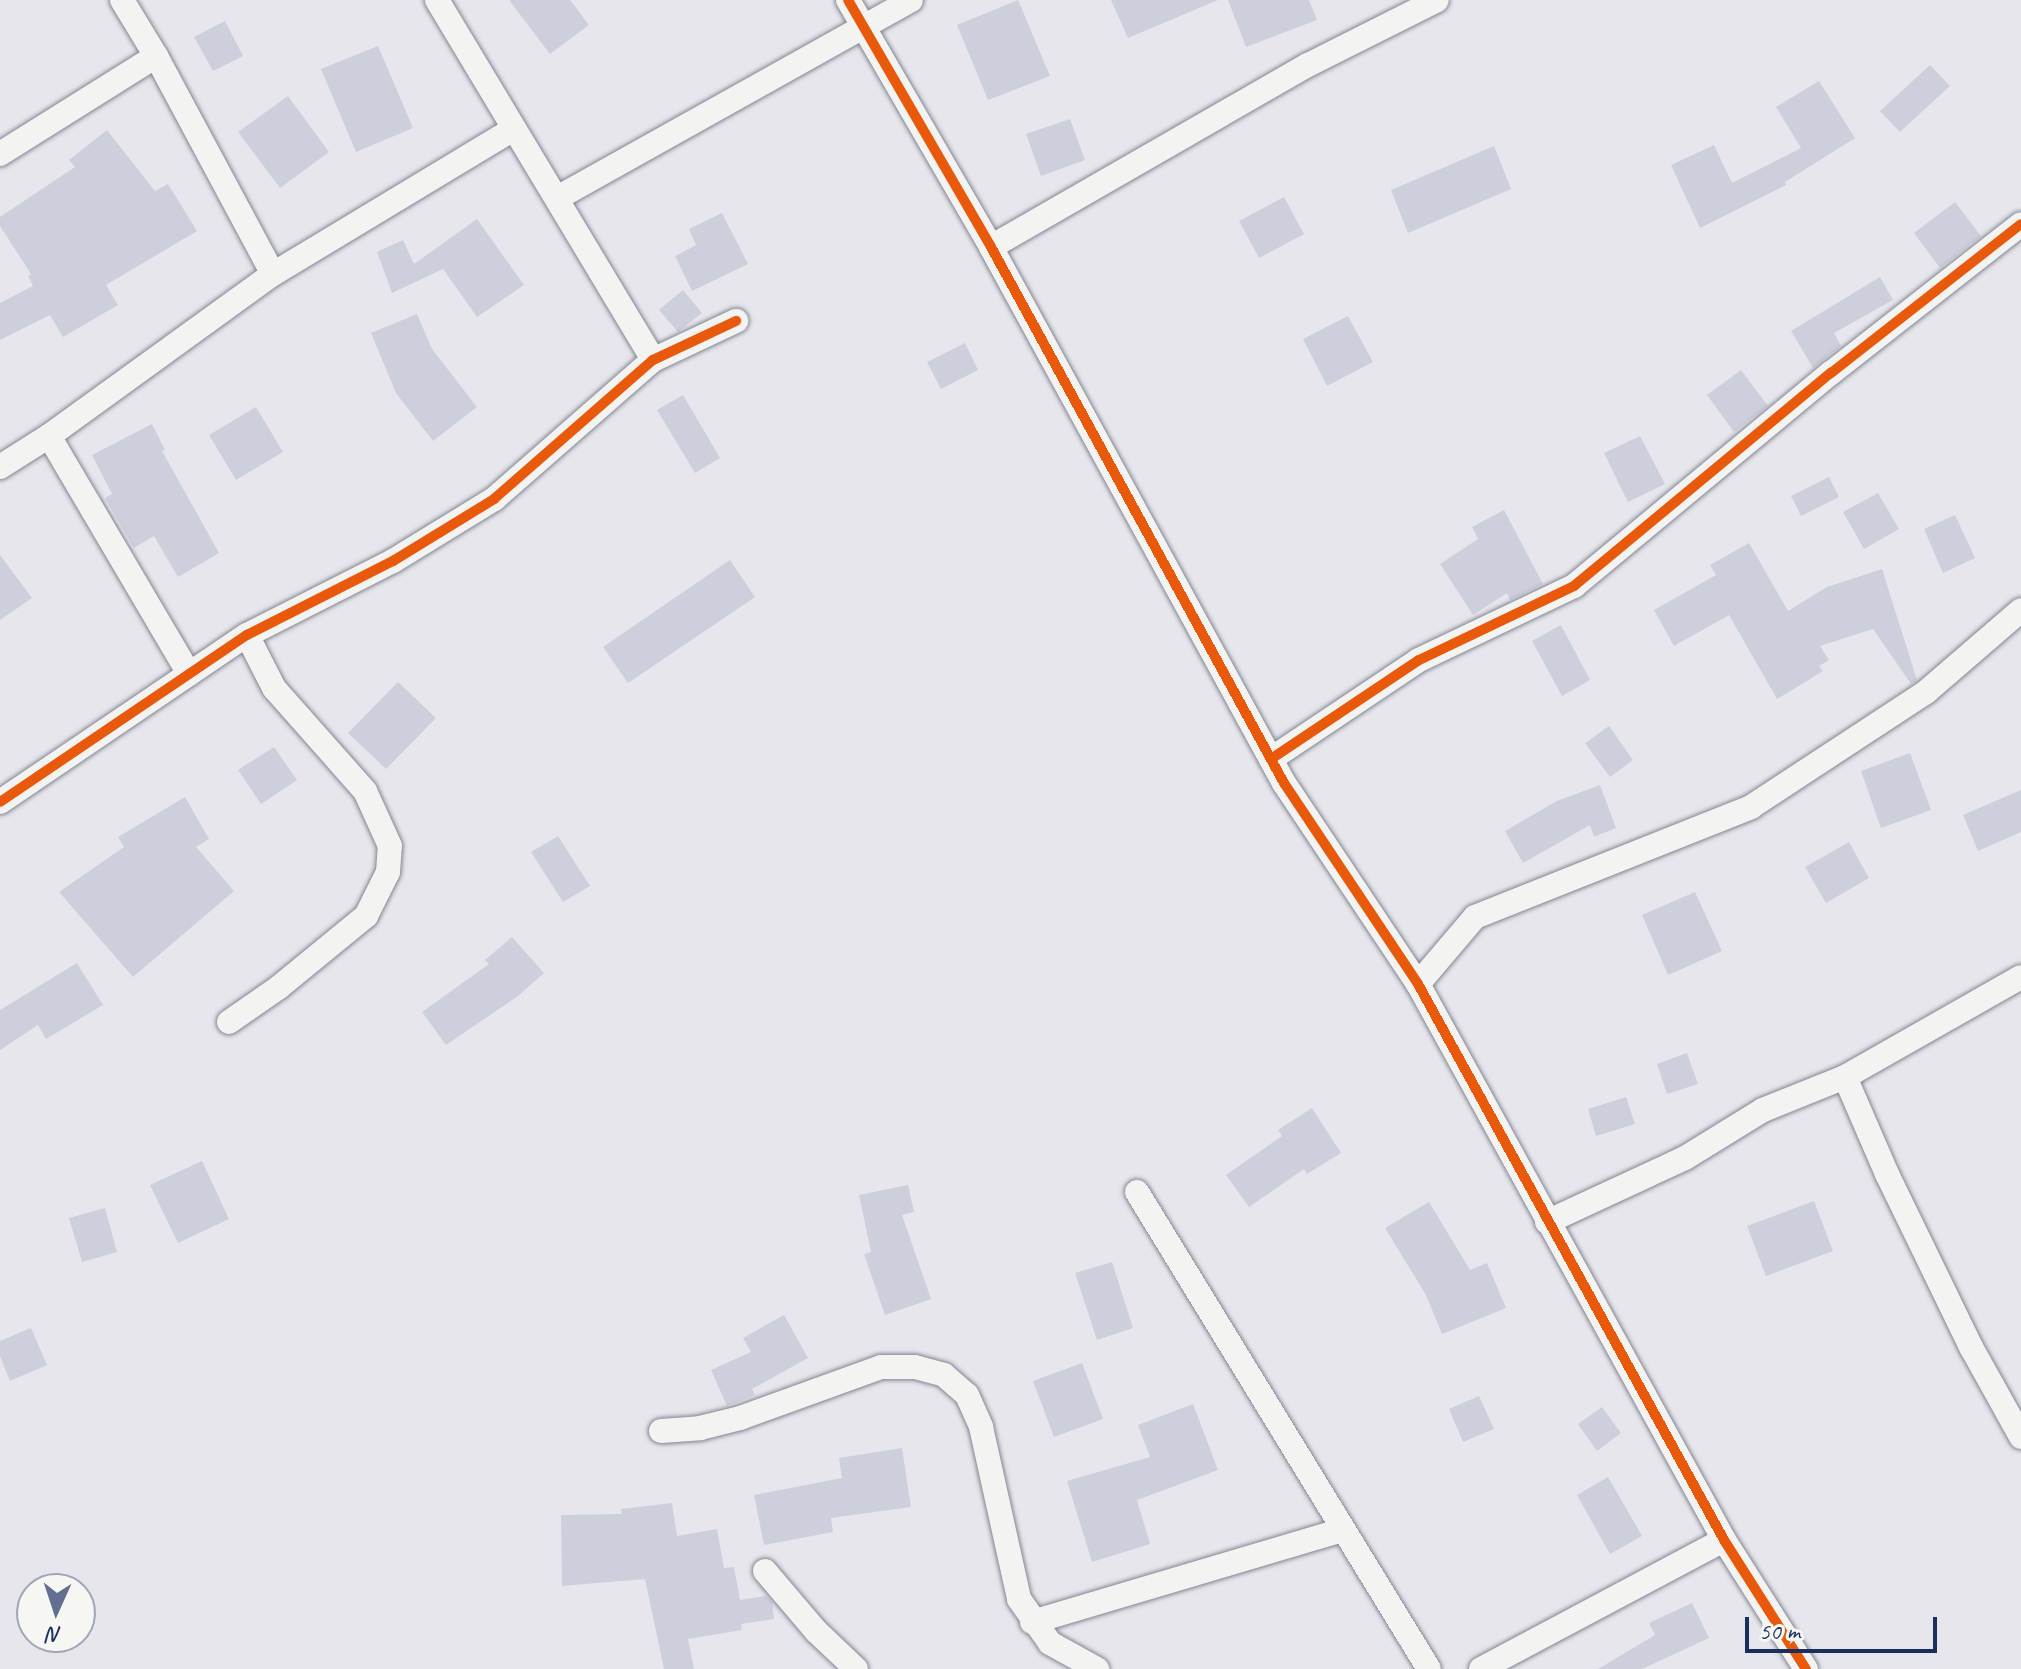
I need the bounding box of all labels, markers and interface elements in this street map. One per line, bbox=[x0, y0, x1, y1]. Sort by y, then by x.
north arrow bbox=[16, 1573, 96, 1653]
scale bar bbox=[1749, 1601, 1941, 1651]
text: 50 m bbox=[1759, 1616, 1800, 1646]
text: N bbox=[47, 1621, 62, 1649]

